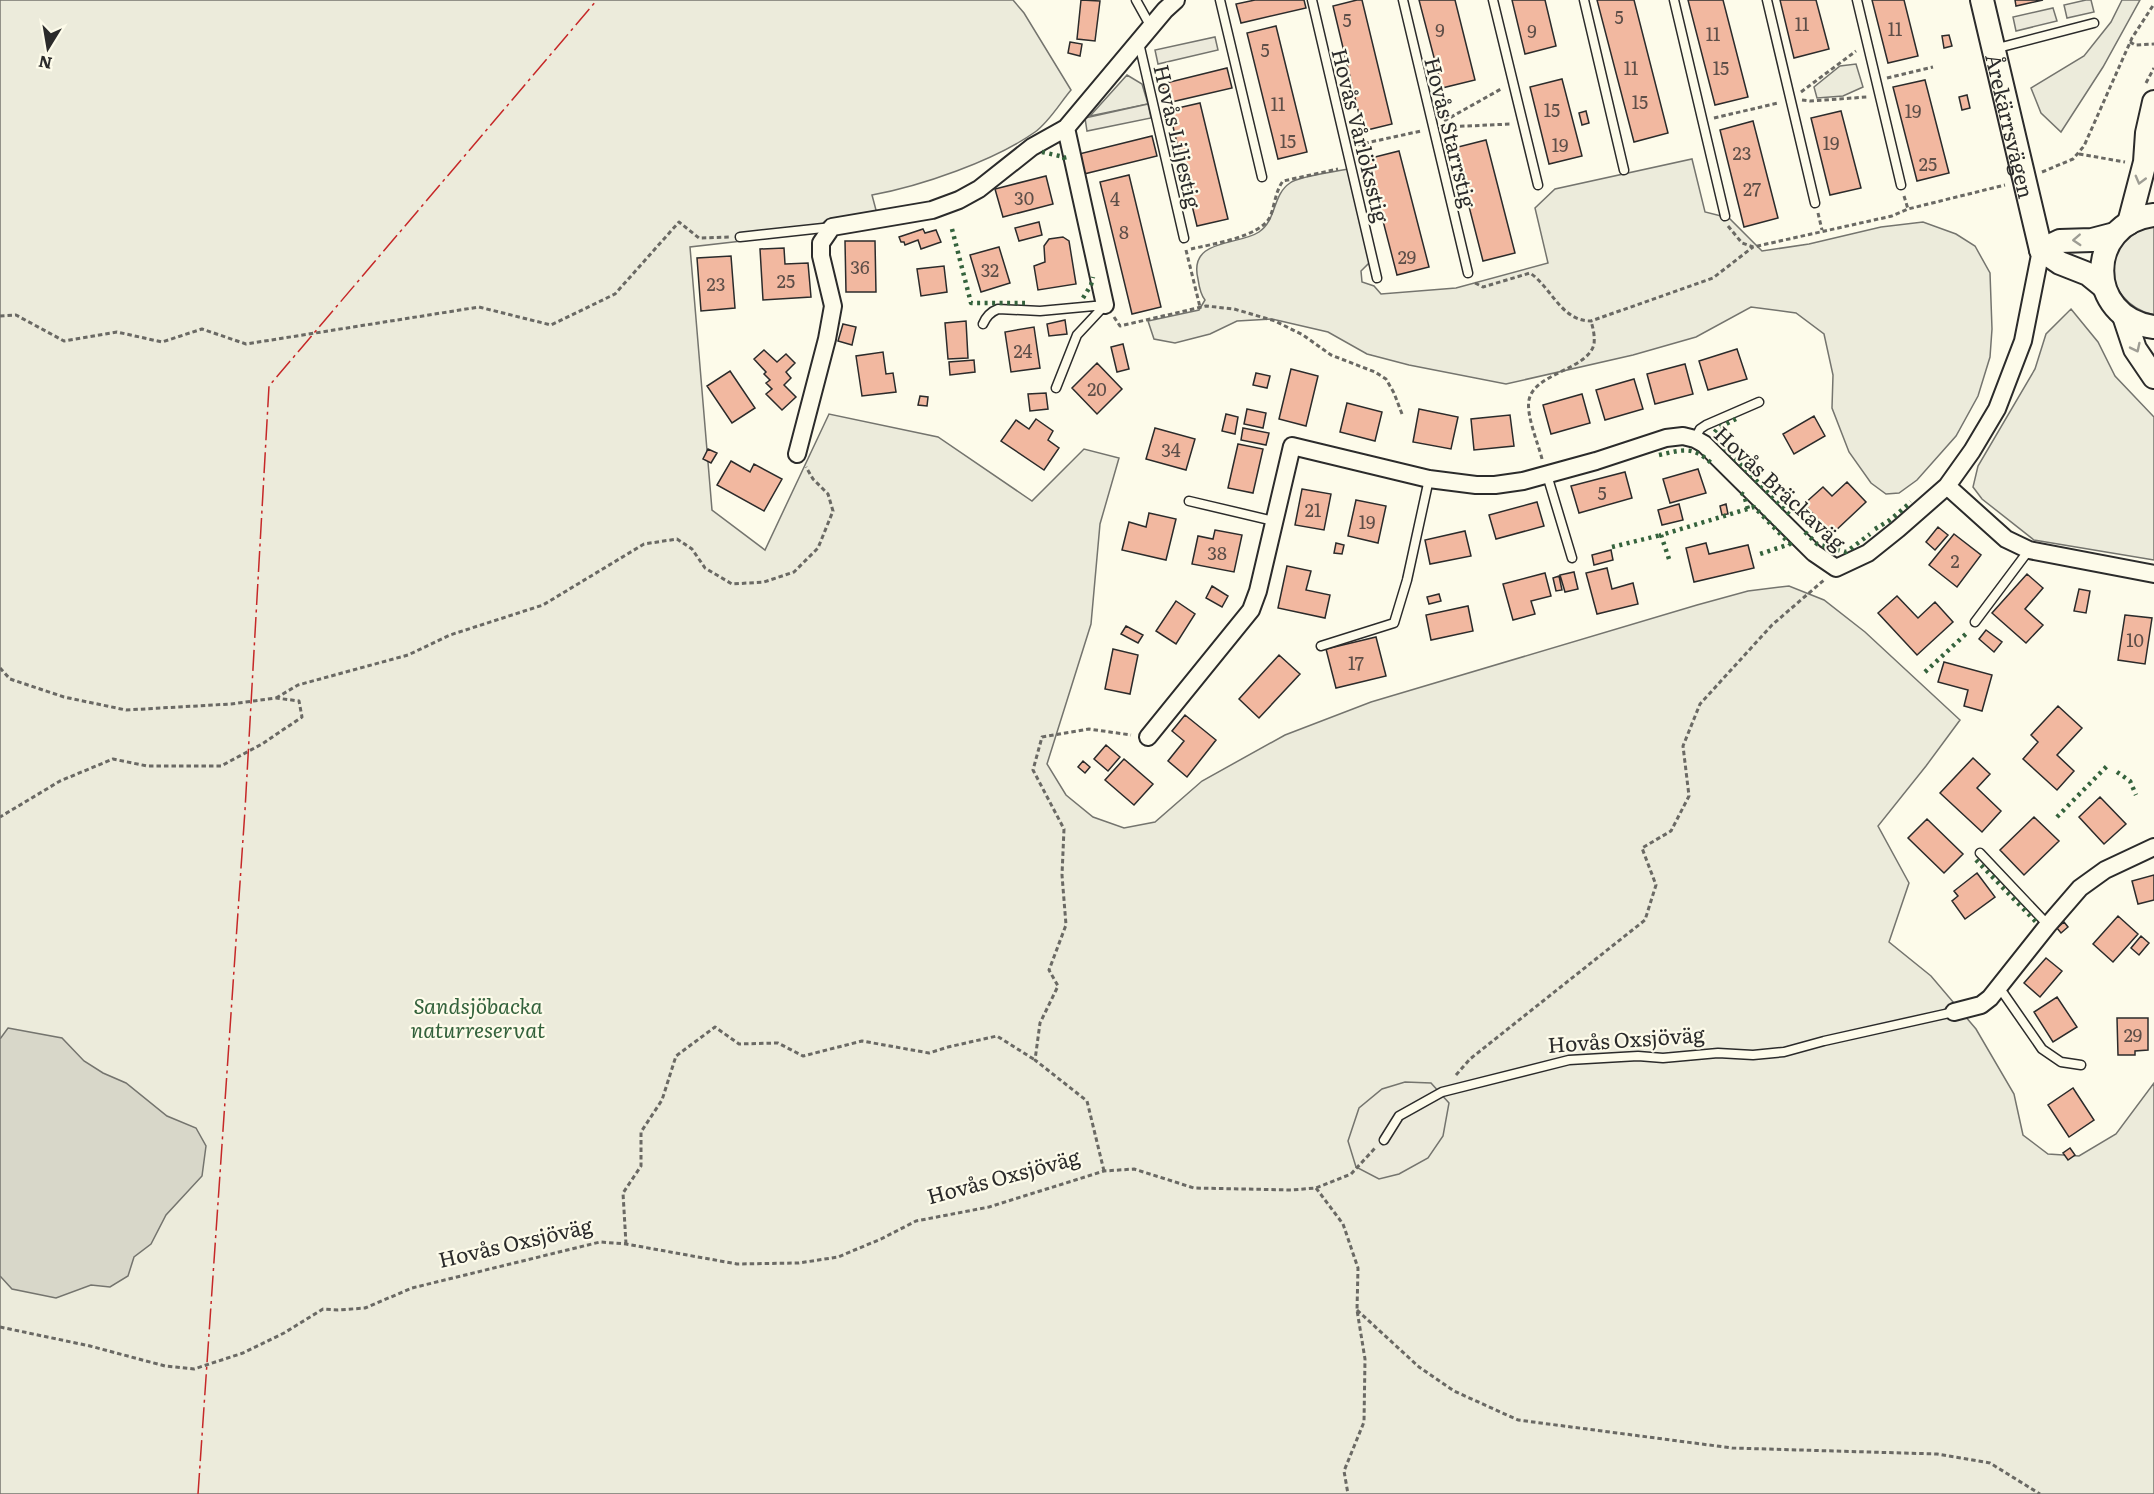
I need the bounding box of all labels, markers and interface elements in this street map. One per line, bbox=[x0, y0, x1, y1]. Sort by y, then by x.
house number: 5 bbox=[1614, 3, 1624, 30]
house number: 5 bbox=[1342, 6, 1352, 33]
house number: 11 bbox=[1795, 10, 1809, 37]
house number: 11 bbox=[1888, 15, 1902, 42]
house number: 9 bbox=[1435, 16, 1445, 43]
house number: 9 bbox=[1527, 17, 1537, 44]
north arrow bbox=[18, 18, 78, 78]
house number: 11 bbox=[1706, 20, 1720, 47]
house number: 5 bbox=[1260, 36, 1270, 63]
street label: Hovås Vårlöksstig bbox=[1325, 45, 1399, 226]
street label: Årekärrsvägen bbox=[1980, 50, 2044, 201]
text: N bbox=[36, 51, 54, 77]
street label: Hovås Starrstig bbox=[1418, 53, 1486, 211]
house number: 11 bbox=[1624, 54, 1638, 81]
house number: 15 bbox=[1713, 54, 1729, 81]
street label: Hovås Liljestig bbox=[1147, 61, 1211, 211]
house number: 15 bbox=[1632, 88, 1648, 115]
house number: 11 bbox=[1271, 90, 1285, 117]
house number: 15 bbox=[1544, 96, 1560, 123]
house number: 19 bbox=[1905, 97, 1921, 124]
house number: 15 bbox=[1280, 127, 1296, 154]
house number: 19 bbox=[1823, 129, 1839, 156]
house number: 19 bbox=[1552, 131, 1568, 158]
house number: 23 bbox=[1733, 139, 1751, 166]
house number: 25 bbox=[1919, 150, 1937, 177]
one-way arrow bbox=[2135, 174, 2147, 185]
house number: 27 bbox=[1743, 175, 1761, 202]
house number: 30 bbox=[1014, 184, 1034, 211]
house number: 4 bbox=[1110, 185, 1120, 212]
house number: 8 bbox=[1119, 218, 1129, 245]
one-way arrow bbox=[2073, 234, 2082, 247]
house number: 29 bbox=[1398, 243, 1416, 270]
house number: 36 bbox=[850, 253, 870, 280]
house number: 32 bbox=[981, 256, 999, 283]
house number: 25 bbox=[777, 267, 795, 294]
house number: 23 bbox=[707, 270, 725, 297]
house number: 24 bbox=[1013, 337, 1033, 364]
one-way arrow bbox=[2129, 342, 2140, 352]
house number: 20 bbox=[1087, 375, 1107, 402]
street label: Hovås Bräckaväg bbox=[1708, 418, 1854, 557]
house number: 34 bbox=[1161, 436, 1181, 463]
house number: 5 bbox=[1597, 479, 1607, 506]
house number: 21 bbox=[1305, 496, 1321, 523]
house number: 19 bbox=[1359, 508, 1375, 535]
house number: 38 bbox=[1207, 539, 1227, 566]
house number: 2 bbox=[1950, 547, 1960, 574]
house number: 10 bbox=[2126, 626, 2144, 653]
house number: 17 bbox=[1348, 649, 1364, 676]
park label: Sandsjöbacka naturreservat bbox=[411, 989, 546, 1044]
street label: Hovås Oxsjöväg bbox=[1546, 1017, 1706, 1059]
house number: 29 bbox=[2124, 1021, 2142, 1048]
street label: Hovås Oxsjöväg bbox=[923, 1140, 1083, 1210]
street label: Hovås Oxsjöväg bbox=[435, 1208, 595, 1274]

